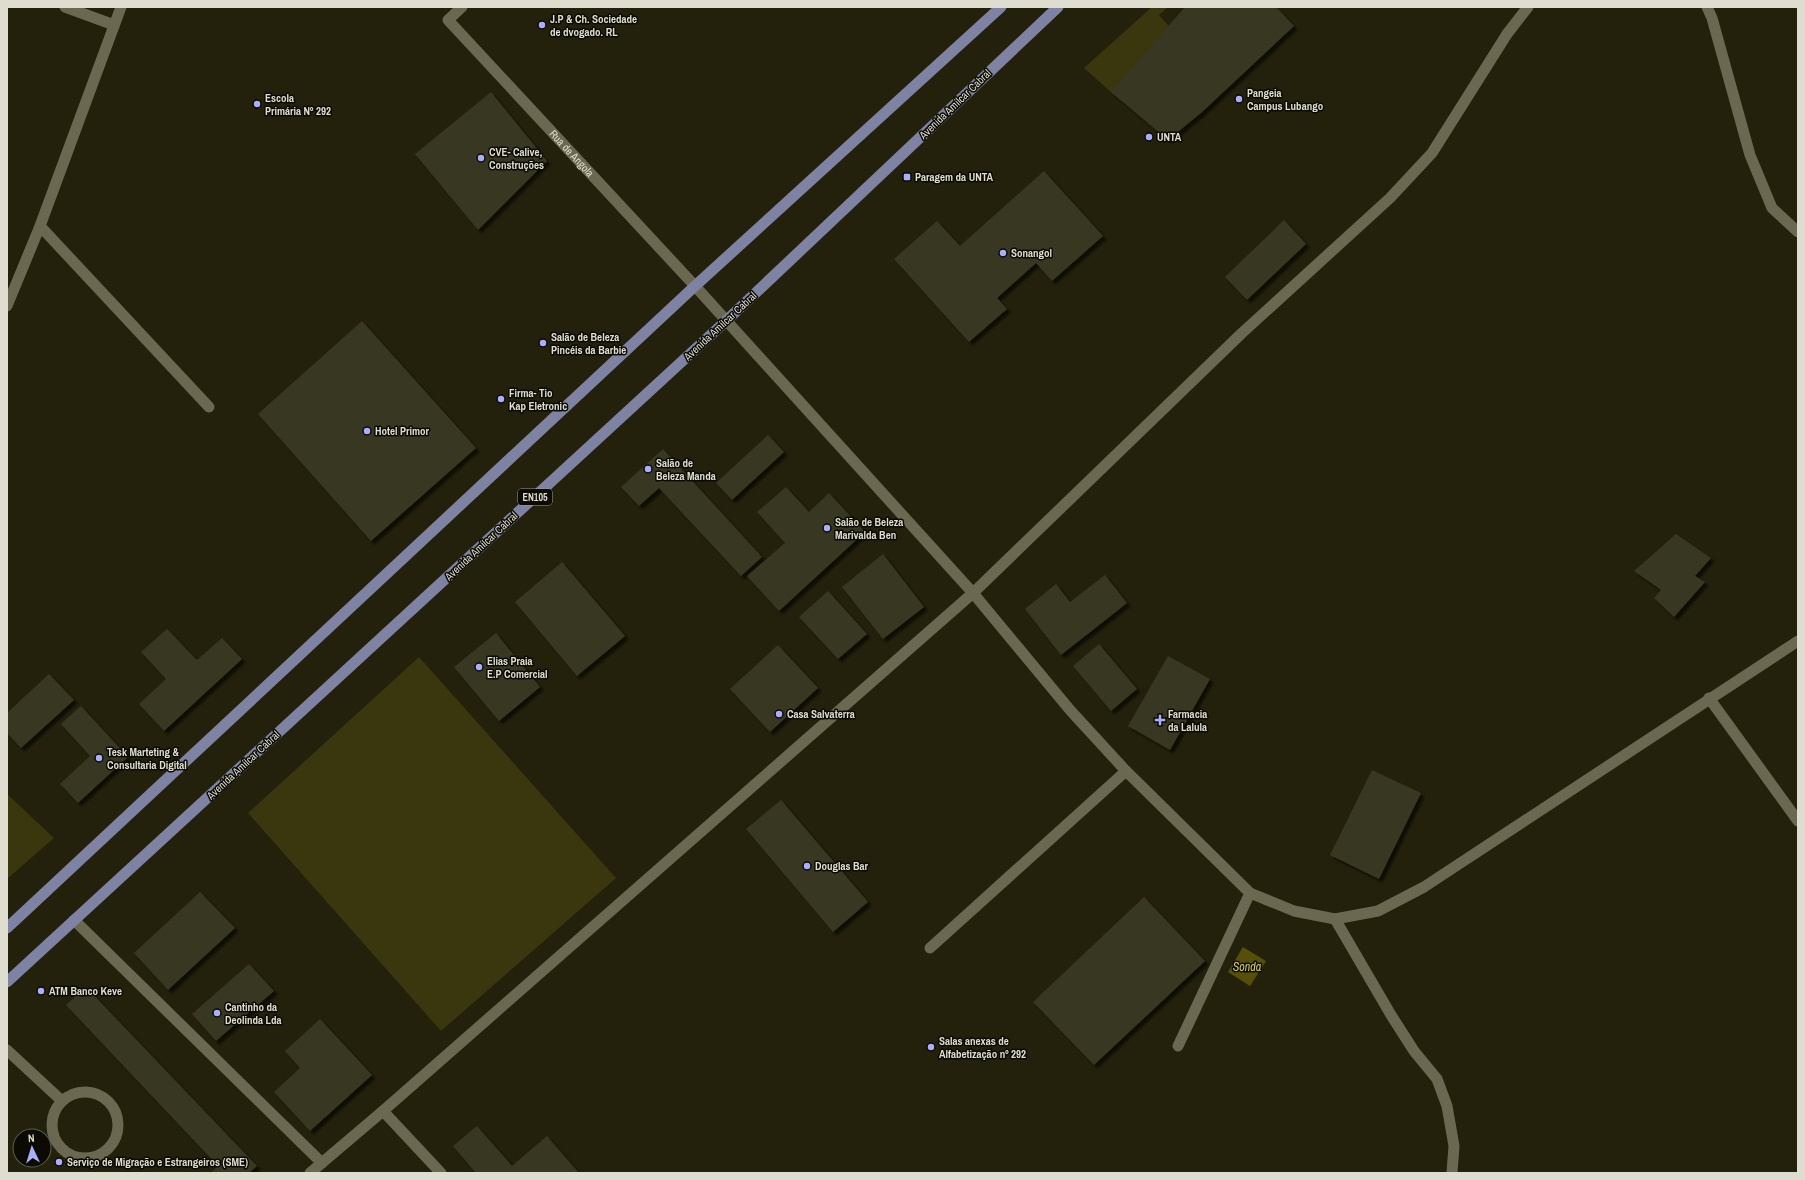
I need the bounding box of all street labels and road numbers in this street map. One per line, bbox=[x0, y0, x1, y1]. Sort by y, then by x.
street label: Avenida Amílcar Cabral bbox=[915, 66, 994, 143]
street label: Rua de Angola bbox=[546, 127, 597, 180]
street label: Avenida Amílcar Cabral bbox=[680, 289, 759, 364]
road number: EN105 bbox=[518, 489, 552, 505]
street label: Avenida Amílcar Cabral bbox=[441, 509, 520, 584]
street label: Avenida Amílcar Cabral bbox=[203, 728, 282, 803]

